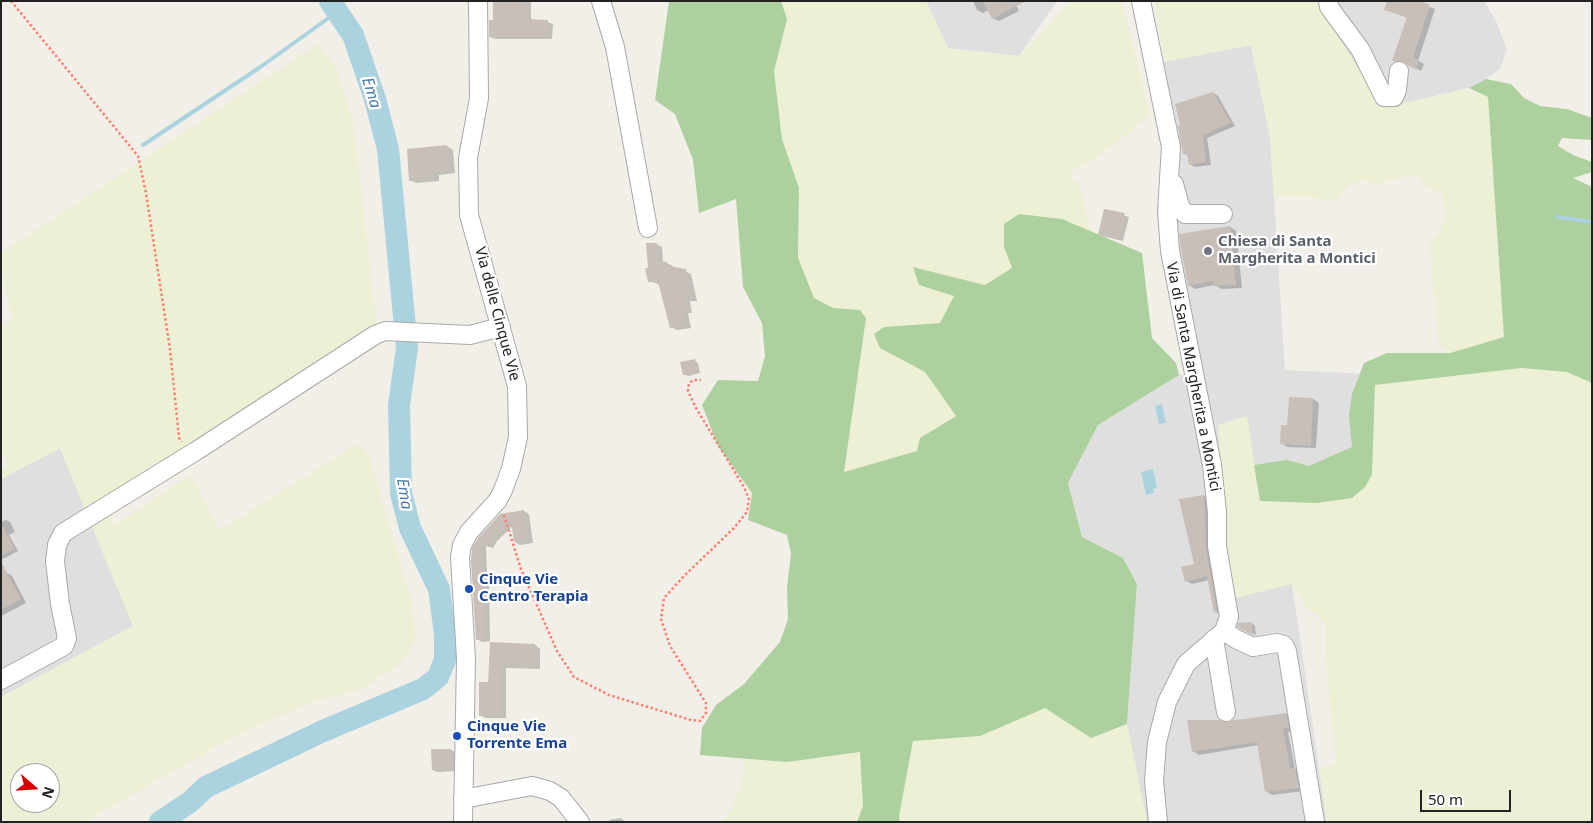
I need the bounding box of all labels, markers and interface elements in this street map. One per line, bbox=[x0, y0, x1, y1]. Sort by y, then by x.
water label: Ema bbox=[357, 75, 385, 111]
place label: Chiesa di Santa Margherita a Montici bbox=[1218, 233, 1376, 268]
street label: Via delle Cinque Vie bbox=[470, 245, 524, 383]
marker: Chiesa di Santa Margherita a Montici bbox=[1202, 245, 1214, 257]
street label: Via di Santa Margherita a Montici bbox=[1162, 261, 1224, 493]
water label: Ema bbox=[392, 477, 416, 511]
place label: Cinque Vie Centro Terapia bbox=[479, 571, 588, 606]
marker: Cinque Vie Centro Terapia bbox=[463, 583, 475, 595]
place label: Cinque Vie Torrente Ema bbox=[467, 718, 567, 753]
marker: Cinque Vie Torrente Ema bbox=[451, 730, 463, 742]
north arrow bbox=[10, 763, 60, 813]
scale bar bbox=[1423, 780, 1514, 812]
text: N bbox=[38, 784, 60, 801]
text: 50 m bbox=[1428, 789, 1463, 809]

